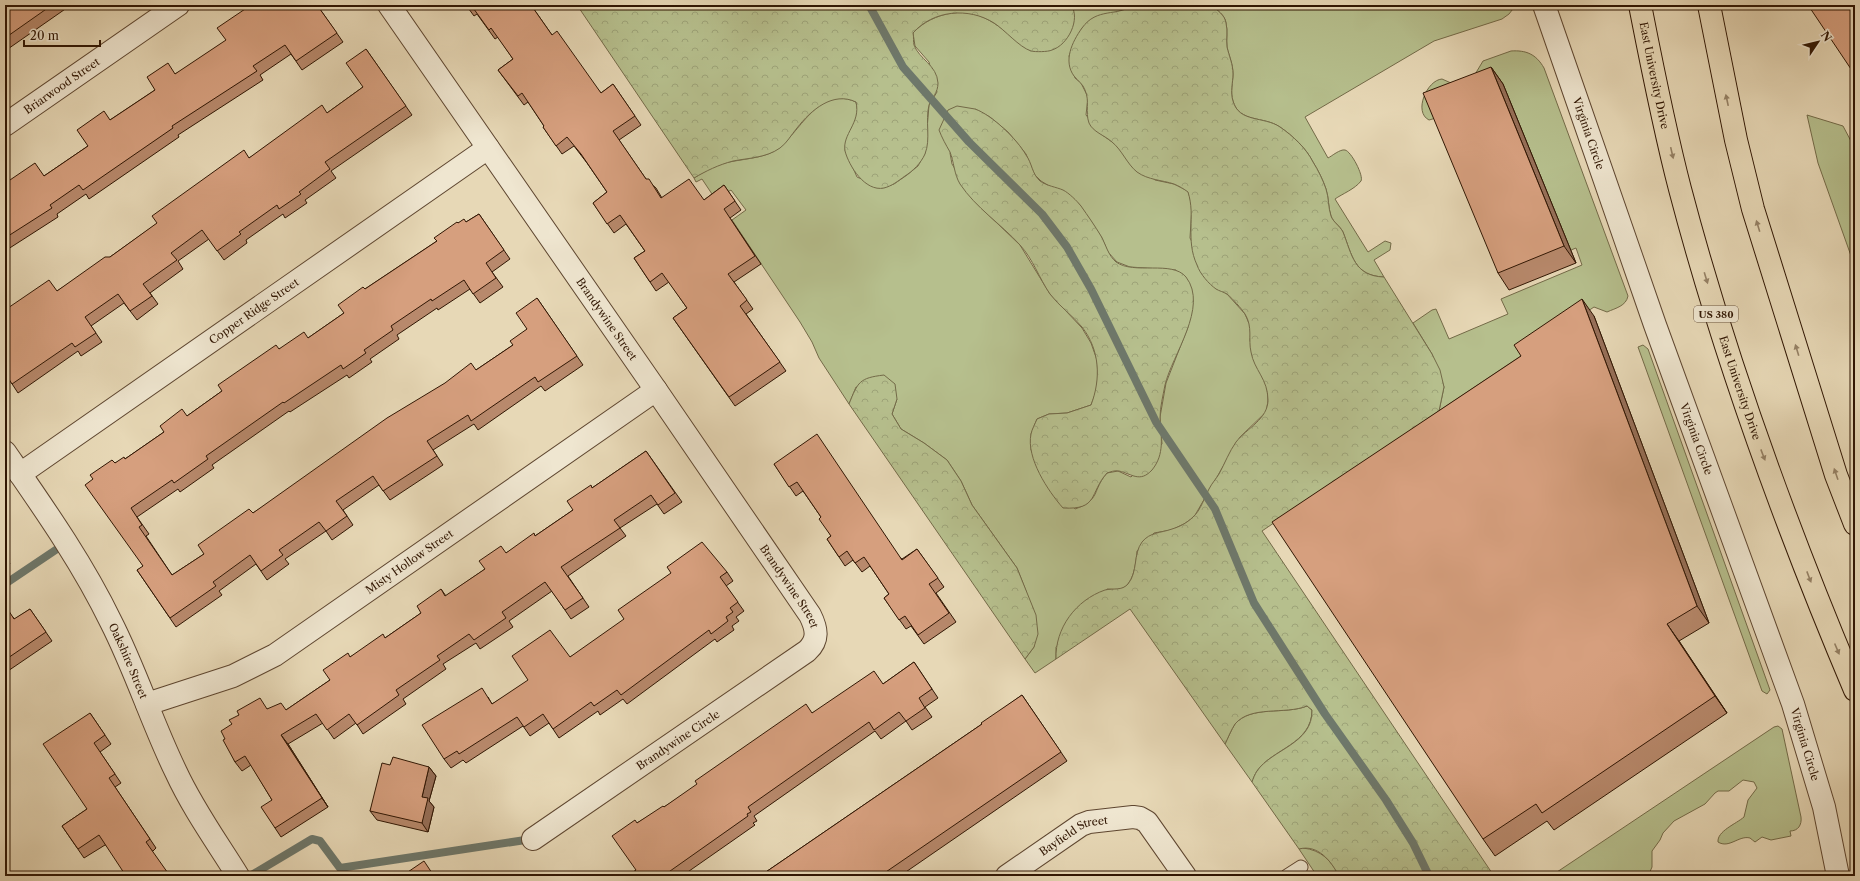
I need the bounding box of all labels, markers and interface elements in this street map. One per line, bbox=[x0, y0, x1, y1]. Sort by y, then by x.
street label: East University Drive bbox=[1636, 21, 1672, 131]
scale bar bbox=[24, 22, 100, 48]
north arrow bbox=[1798, 22, 1838, 62]
text: 20 m bbox=[30, 28, 59, 43]
text: N bbox=[1818, 28, 1835, 45]
street label: Briarwood Street bbox=[21, 54, 102, 117]
one-way arrow bbox=[1724, 94, 1730, 106]
street label: Virginia Circle bbox=[1569, 95, 1608, 171]
one-way arrow bbox=[1669, 146, 1675, 159]
one-way arrow bbox=[1755, 220, 1761, 232]
one-way arrow bbox=[1703, 272, 1709, 284]
street label: Copper Ridge Street bbox=[206, 275, 302, 347]
street label: Brandywine Street bbox=[573, 275, 640, 363]
road number: US 380 bbox=[1694, 306, 1738, 322]
street label: East University Drive bbox=[1716, 334, 1764, 442]
one-way arrow bbox=[1794, 344, 1800, 356]
street label: Virginia Circle bbox=[1677, 400, 1716, 477]
one-way arrow bbox=[1760, 450, 1766, 462]
one-way arrow bbox=[1833, 468, 1839, 480]
street label: Misty Hollow Street bbox=[363, 526, 456, 597]
street label: Brandywine Street bbox=[757, 542, 822, 630]
one-way arrow bbox=[1806, 571, 1812, 583]
street label: Oakshire Street bbox=[106, 621, 151, 701]
one-way arrow bbox=[1834, 643, 1841, 655]
street label: Virginia Circle bbox=[1787, 705, 1823, 782]
street label: Brandywine Circle bbox=[634, 707, 722, 773]
street label: Bayfield Street bbox=[1037, 813, 1109, 859]

